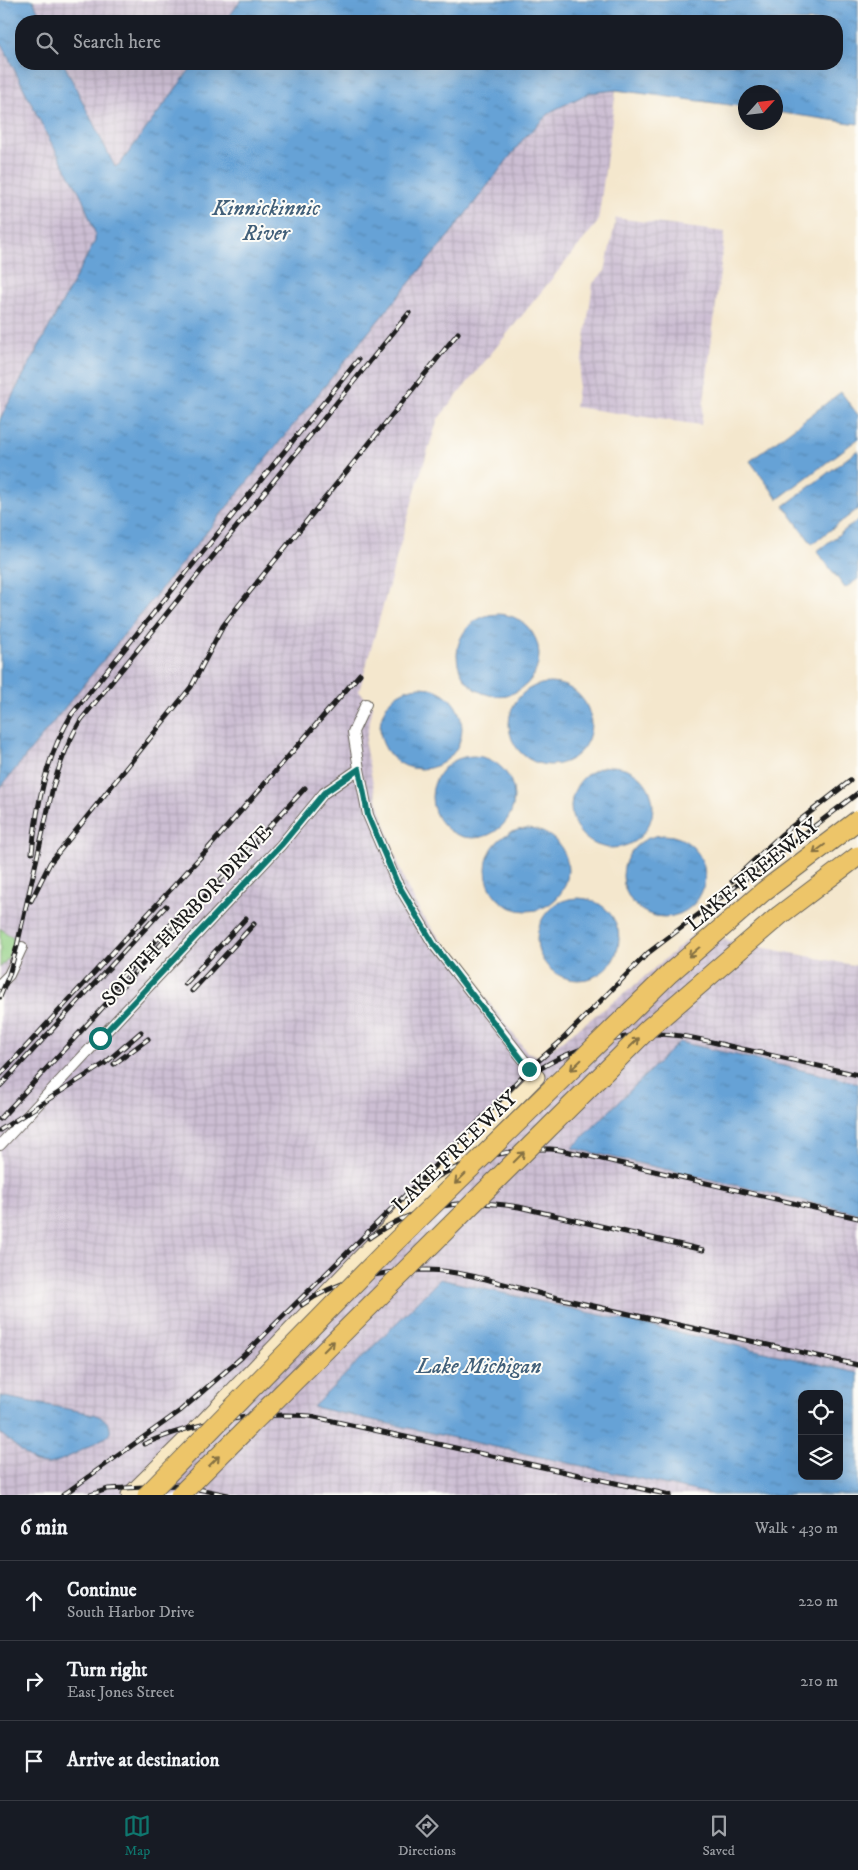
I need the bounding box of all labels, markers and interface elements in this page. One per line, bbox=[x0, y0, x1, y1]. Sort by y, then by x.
search box bbox=[15, 15, 843, 70]
icon: search bbox=[33, 29, 61, 57]
text: Search here bbox=[73, 31, 161, 54]
north arrow bbox=[738, 85, 783, 130]
water label: Kinnickinnic River bbox=[211, 195, 321, 247]
street label: LAKE FREEWAY bbox=[681, 813, 826, 937]
street label: SOUTH HARBOR DRIVE bbox=[96, 820, 278, 1012]
one-way arrow bbox=[813, 844, 826, 855]
one-way arrow bbox=[687, 947, 700, 958]
route start bbox=[89, 1027, 112, 1050]
one-way arrow bbox=[628, 1037, 641, 1049]
route end bbox=[518, 1058, 541, 1081]
one-way arrow bbox=[570, 1059, 583, 1071]
street label: LAKE FREEWAY bbox=[387, 1085, 524, 1218]
one-way arrow bbox=[513, 1151, 525, 1163]
one-way arrow bbox=[455, 1172, 467, 1184]
one-way arrow bbox=[323, 1340, 336, 1352]
water label: Lake Michigan bbox=[415, 1353, 541, 1380]
map controls bbox=[798, 1390, 843, 1480]
button: locate bbox=[798, 1390, 843, 1435]
button: layers bbox=[798, 1435, 843, 1480]
one-way arrow bbox=[208, 1454, 220, 1467]
text: 6 min bbox=[20, 1515, 68, 1541]
text: Walk · 430 m bbox=[755, 1518, 838, 1538]
text: Continue bbox=[67, 1579, 137, 1602]
icon: ahead bbox=[20, 1587, 48, 1615]
text: 220 m bbox=[798, 1591, 838, 1611]
text: South Harbor Drive bbox=[67, 1602, 194, 1622]
text: Turn right bbox=[67, 1659, 147, 1682]
icon: right bbox=[20, 1667, 48, 1695]
text: 210 m bbox=[800, 1671, 838, 1691]
text: East Jones Street bbox=[67, 1682, 174, 1702]
icon: arrive bbox=[20, 1747, 48, 1775]
text: Arrive at destination bbox=[67, 1749, 219, 1772]
tab: Map bbox=[123, 1812, 151, 1860]
tab: Directions bbox=[398, 1812, 456, 1860]
tab: Saved bbox=[703, 1812, 735, 1860]

